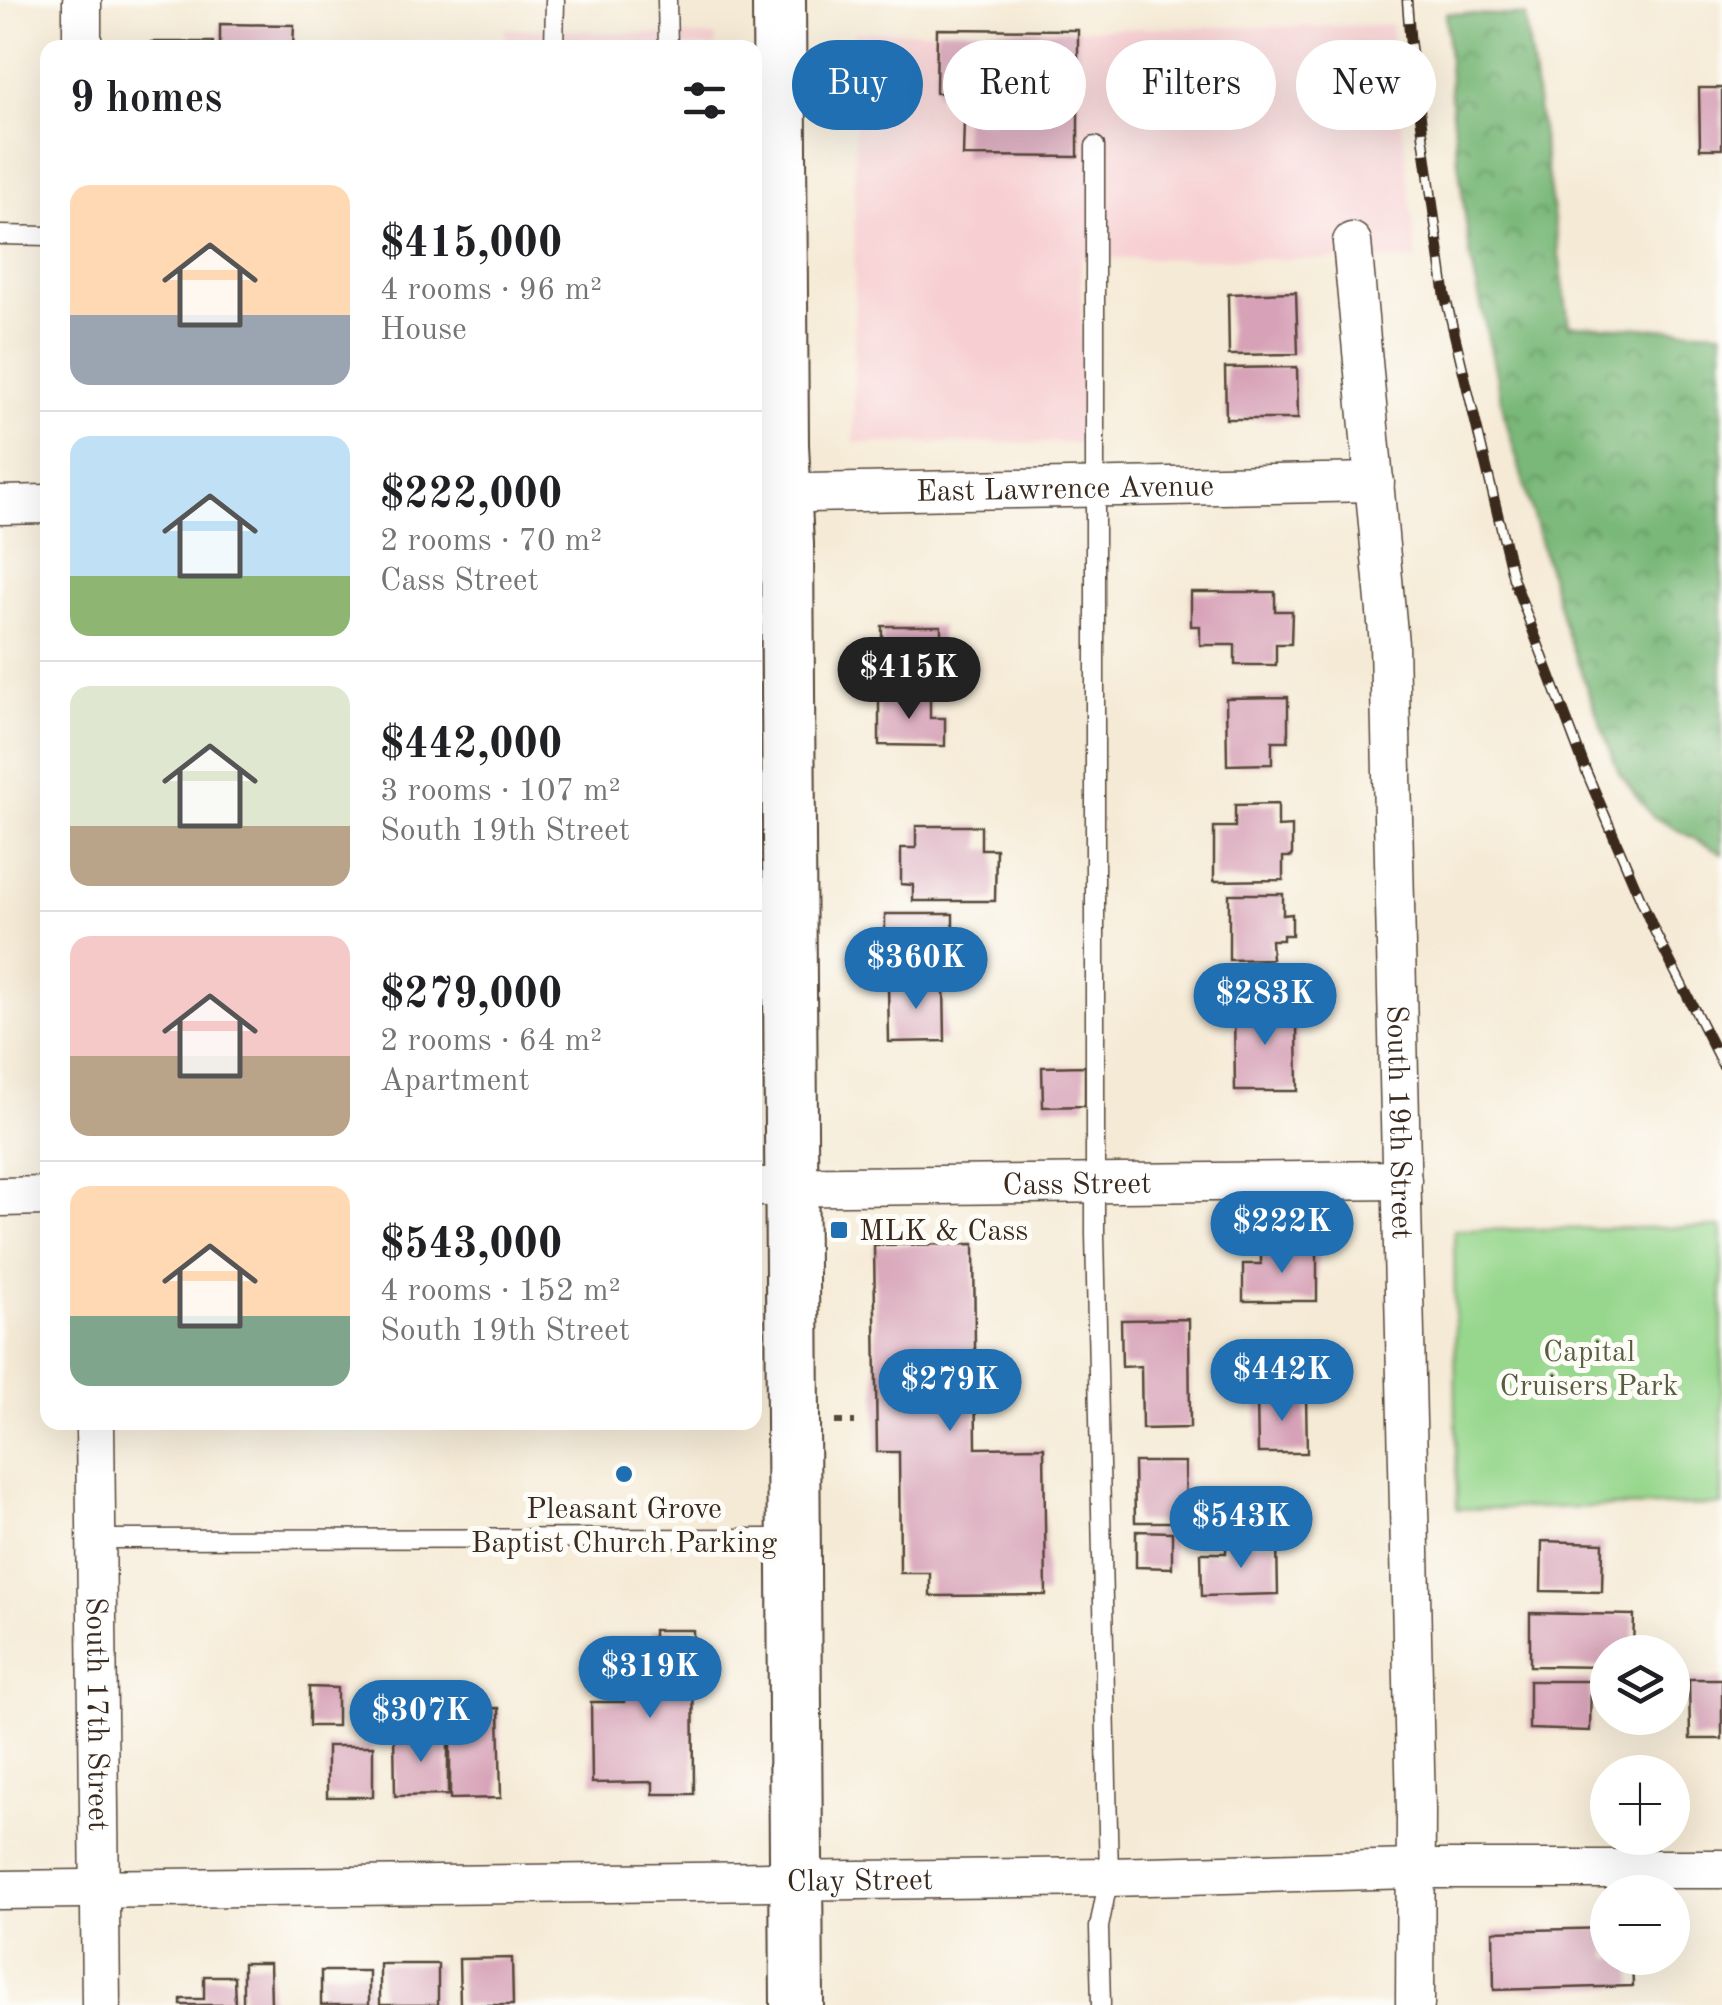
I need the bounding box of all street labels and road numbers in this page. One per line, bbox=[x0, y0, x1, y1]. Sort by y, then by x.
street label: East Lawrence Avenue bbox=[916, 472, 1214, 508]
street label: South 19th Street bbox=[1380, 1005, 1416, 1240]
street label: Cass Street bbox=[1002, 1170, 1152, 1201]
street label: South 17th Street bbox=[80, 1597, 112, 1831]
street label: Clay Street bbox=[787, 1866, 933, 1898]

